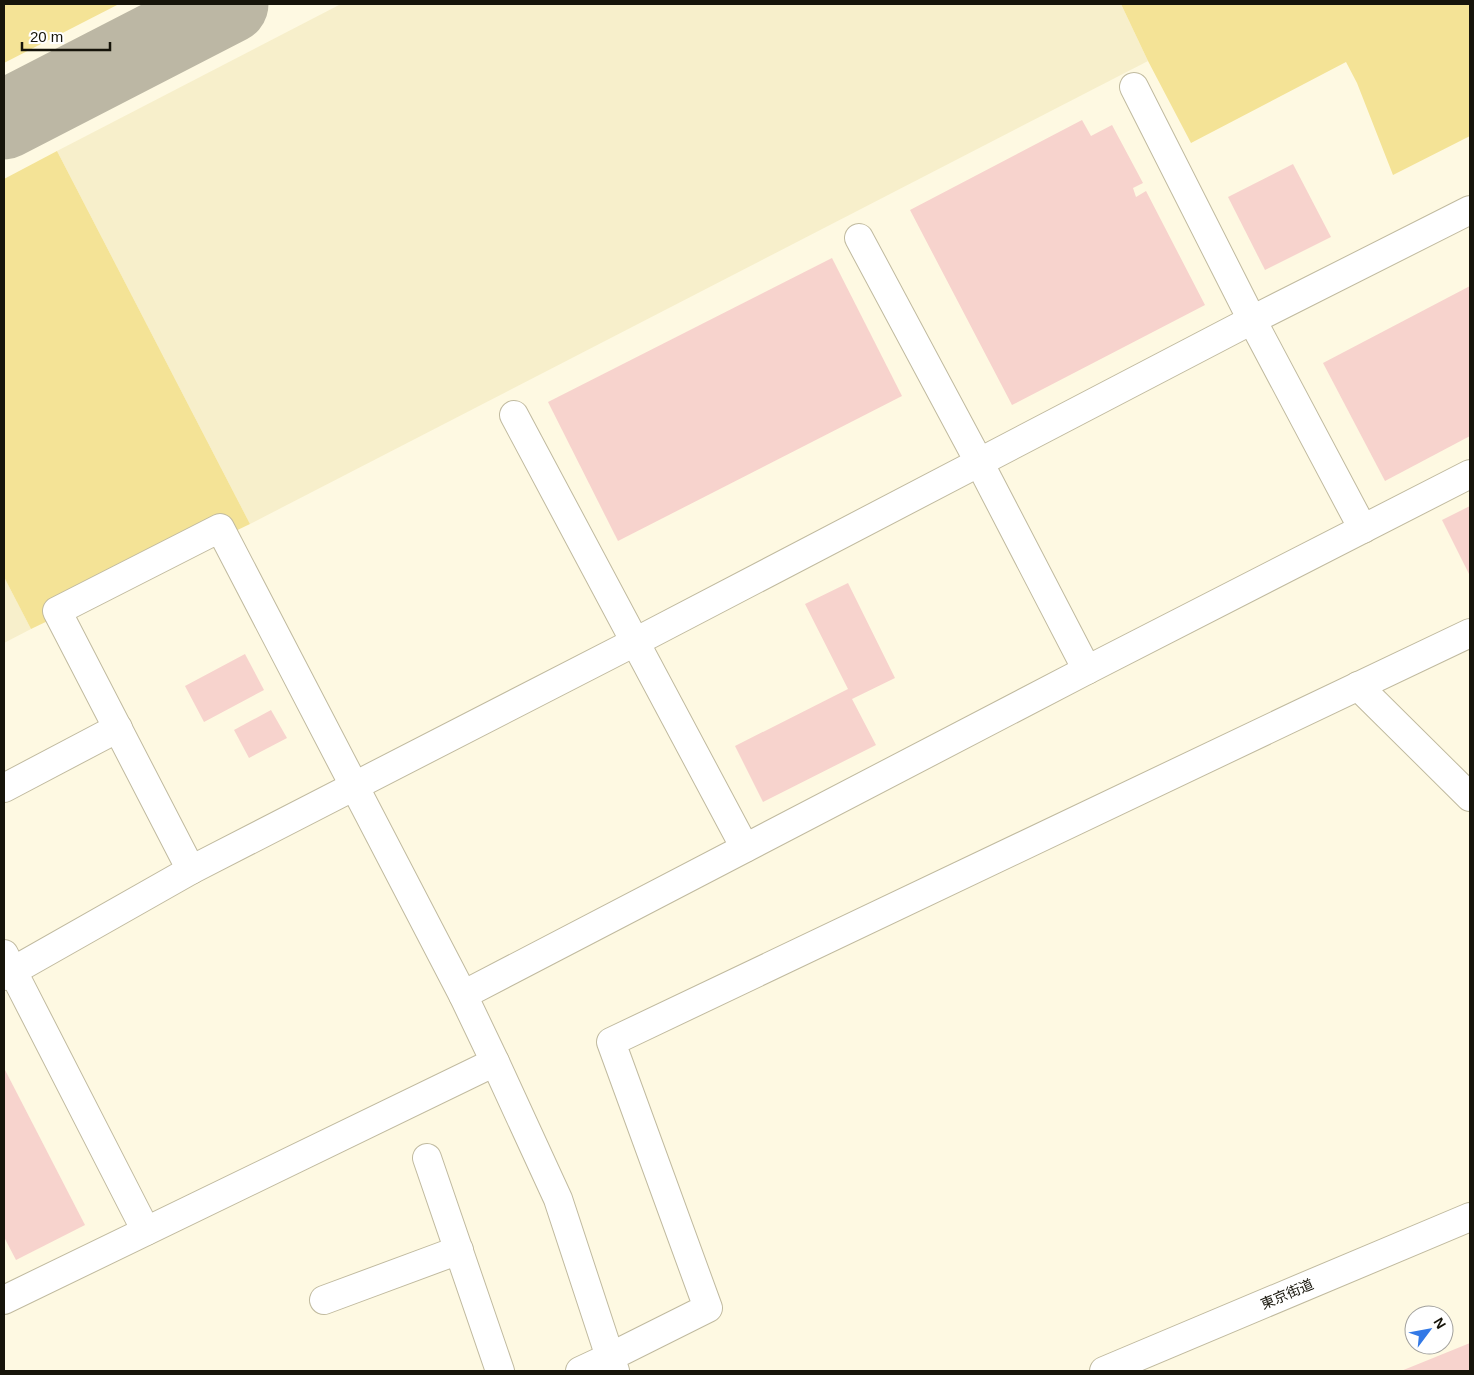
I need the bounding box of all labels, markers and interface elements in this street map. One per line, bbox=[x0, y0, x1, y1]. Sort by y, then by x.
scale bar bbox=[22, 20, 110, 52]
text: 20 m bbox=[30, 28, 63, 45]
street label: 東京街道 bbox=[1258, 1276, 1316, 1312]
north arrow bbox=[1404, 1305, 1454, 1355]
text: N bbox=[1431, 1315, 1449, 1332]

